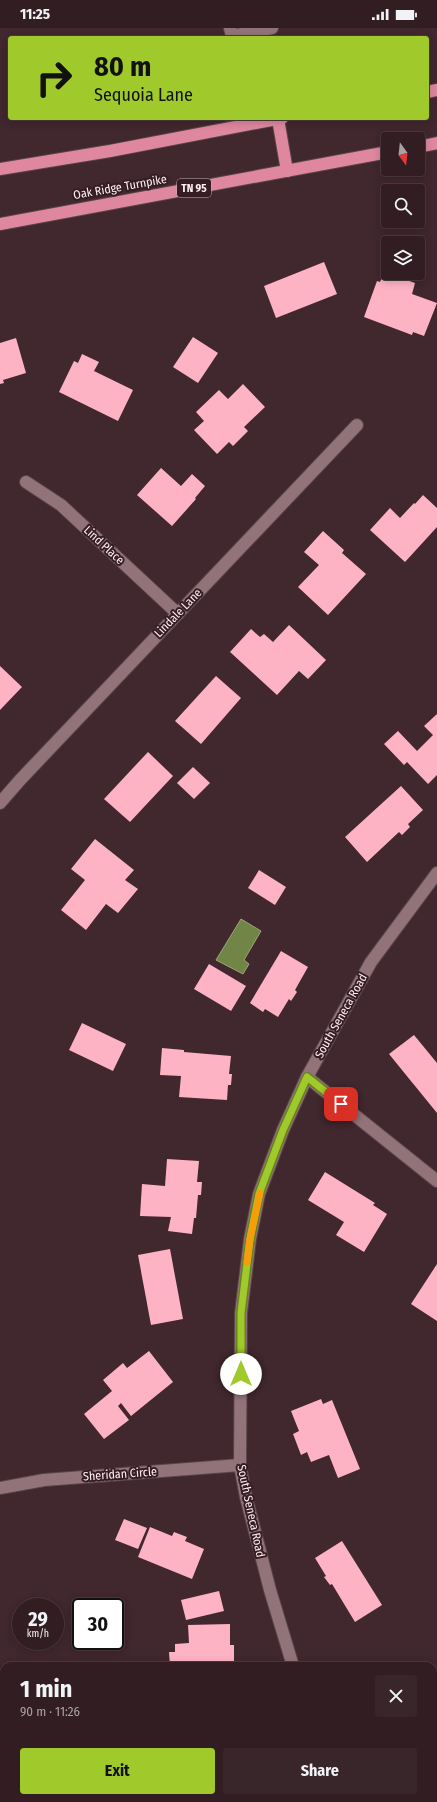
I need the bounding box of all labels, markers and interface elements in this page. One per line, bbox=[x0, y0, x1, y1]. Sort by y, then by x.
text: 11:25 bbox=[20, 5, 50, 23]
text: 80 m bbox=[94, 50, 151, 83]
icon: right bbox=[28, 52, 80, 104]
text: Sequoia Lane bbox=[94, 84, 193, 106]
north arrow bbox=[381, 132, 425, 176]
map controls bbox=[381, 132, 425, 280]
street label: Oak Ridge Turnpike bbox=[72, 172, 168, 202]
road number: TN 95 bbox=[177, 179, 211, 197]
button: search bbox=[381, 184, 425, 228]
button: layers bbox=[381, 236, 425, 280]
street label: Lind Place bbox=[81, 523, 127, 567]
street label: Lindale Lane bbox=[151, 586, 205, 640]
street label: South Seneca Road bbox=[312, 971, 370, 1061]
pin bbox=[324, 1087, 358, 1121]
icon: arrive bbox=[330, 1093, 352, 1115]
position arrow bbox=[220, 1353, 262, 1395]
street label: South Seneca Road bbox=[234, 1463, 268, 1559]
street label: Sheridan Circle bbox=[83, 1464, 157, 1484]
speed limit sign: 30 bbox=[72, 1598, 124, 1650]
text: 29 bbox=[28, 1607, 48, 1631]
text: km/h bbox=[27, 1628, 49, 1640]
text: 1 min bbox=[20, 1675, 72, 1703]
button: close bbox=[375, 1675, 417, 1717]
text: 90 m · 11:26 bbox=[20, 1704, 80, 1719]
button: Exit bbox=[20, 1748, 215, 1794]
button: Share bbox=[223, 1748, 417, 1794]

